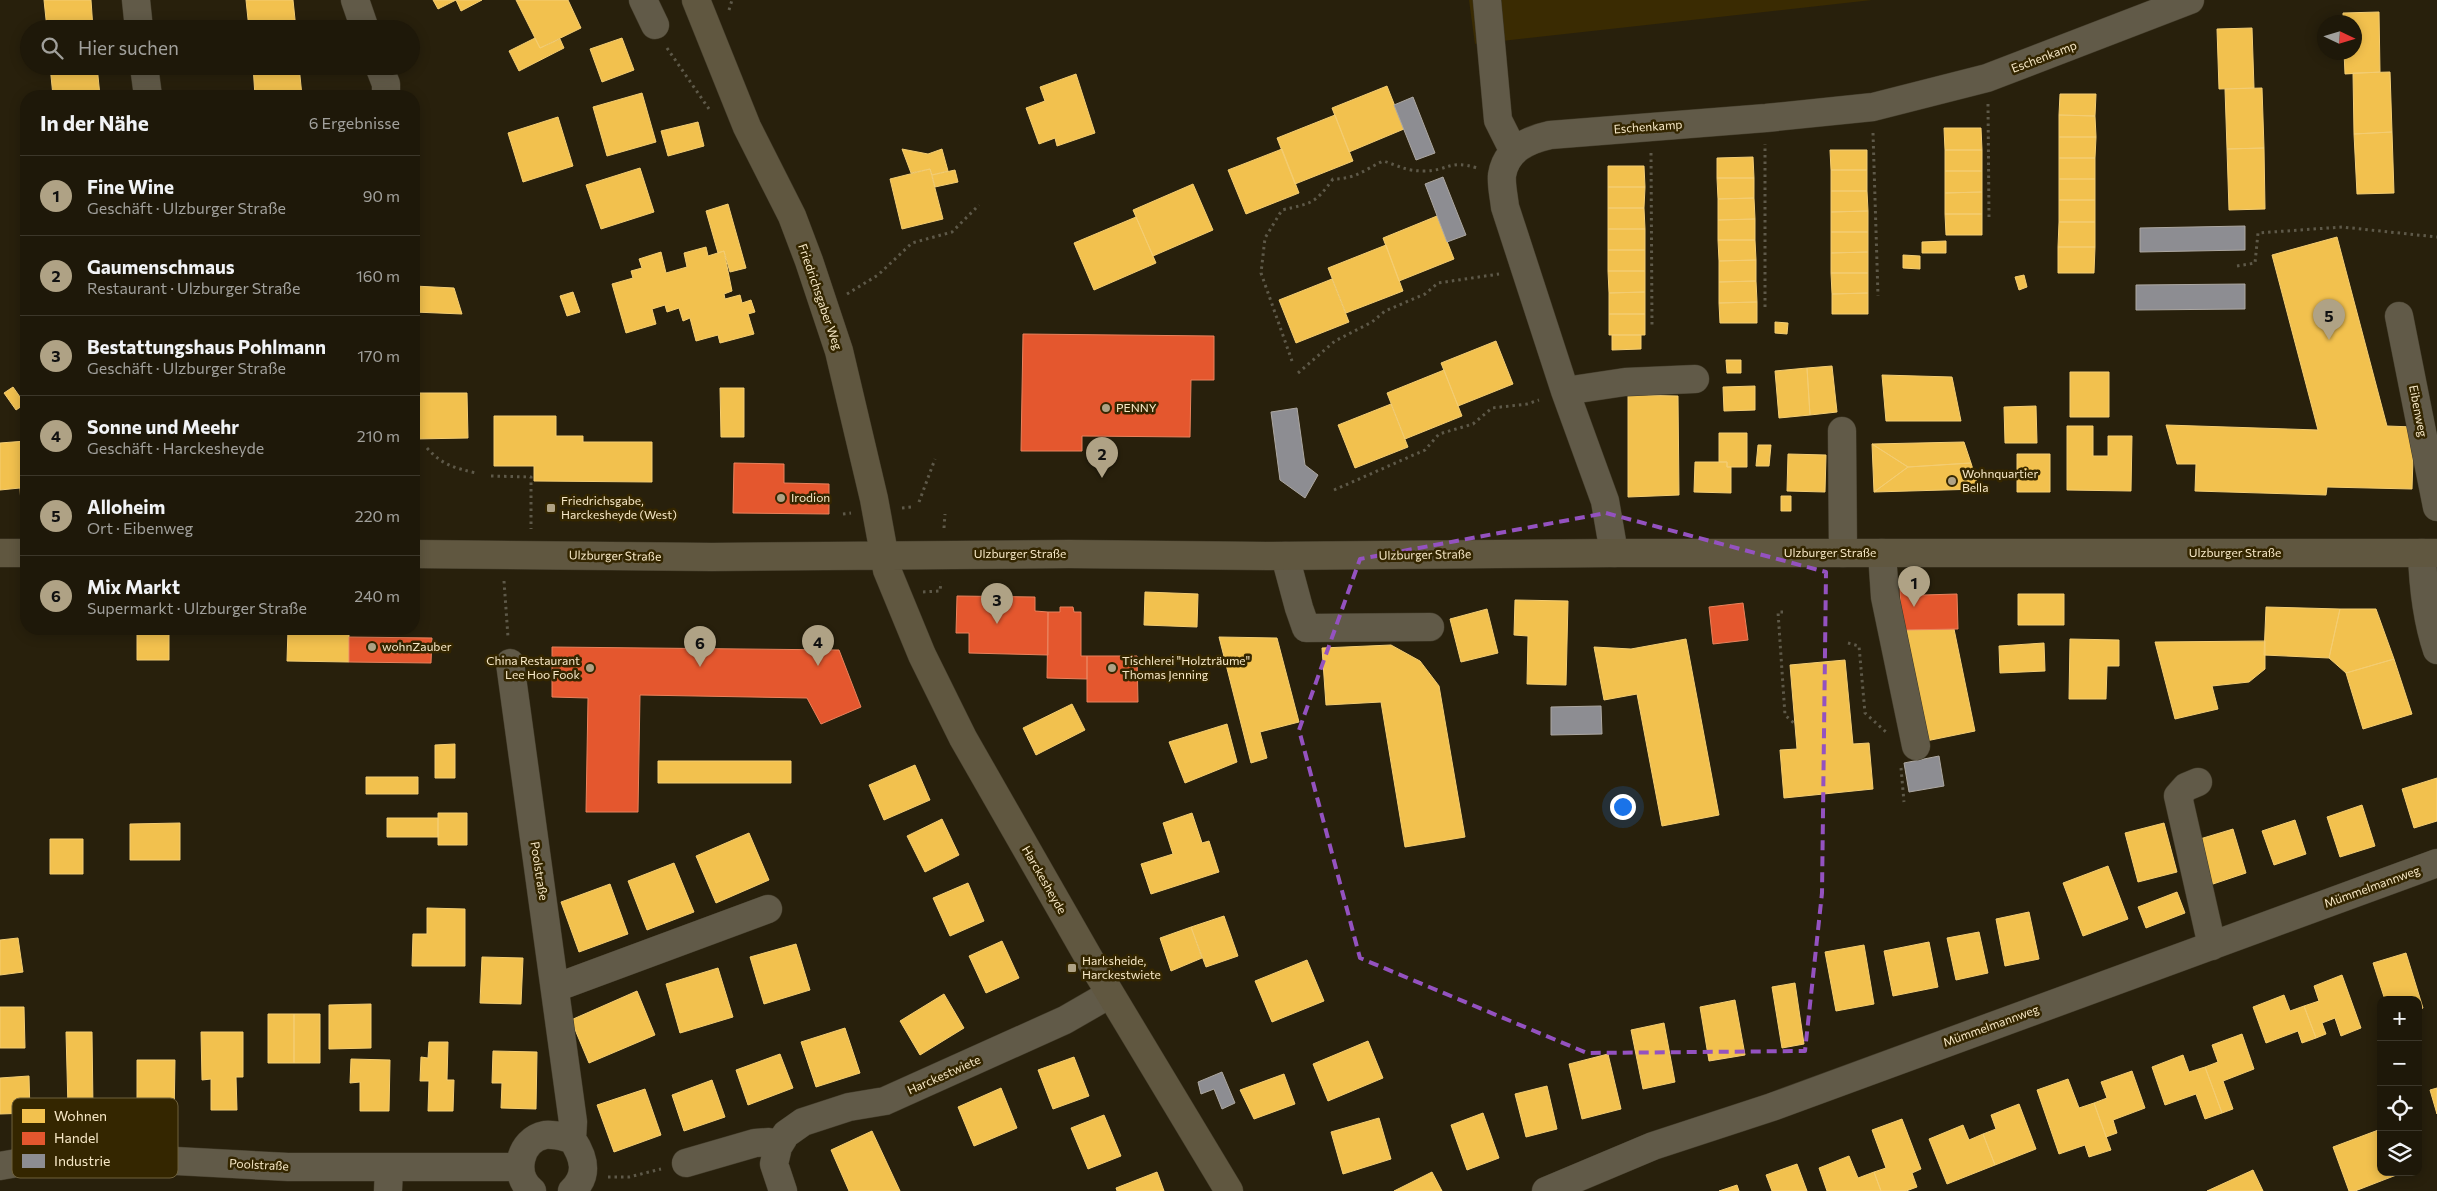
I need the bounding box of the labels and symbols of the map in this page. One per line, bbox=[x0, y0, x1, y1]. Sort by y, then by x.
north arrow bbox=[2317, 15, 2362, 60]
street label: Eschenkamp bbox=[2009, 37, 2078, 75]
street label: Eschenkamp bbox=[1613, 117, 1683, 135]
street label: Friedrichsgaber Weg bbox=[796, 242, 846, 352]
pin: 5 bbox=[2313, 299, 2345, 340]
street label: Eibenweg bbox=[2407, 384, 2431, 438]
place label: PENNY bbox=[1116, 400, 1157, 414]
marker: PENNY bbox=[1100, 402, 1112, 414]
pin: 2 bbox=[1086, 437, 1118, 478]
place label: Wohnquartier Bella bbox=[1962, 466, 2038, 494]
marker: Wohnquartier Bella bbox=[1946, 475, 1958, 487]
place label: Irodion bbox=[791, 490, 830, 504]
marker: Irodion bbox=[775, 492, 787, 504]
place label: Friedrichsgabe, Harckesheyde (West) bbox=[561, 493, 677, 521]
marker: Friedrichsgabe, Harckesheyde (West) bbox=[545, 502, 557, 514]
street label: Ulzburger Straße bbox=[1784, 545, 1876, 559]
street label: Ulzburger Straße bbox=[2189, 545, 2281, 559]
street label: Ulzburger Straße bbox=[974, 546, 1066, 560]
street label: Ulzburger Straße bbox=[1379, 546, 1471, 562]
street label: Ulzburger Straße bbox=[569, 547, 661, 563]
pin: 1 bbox=[1898, 566, 1930, 607]
pin: 3 bbox=[981, 583, 1013, 624]
pin: 4 bbox=[802, 625, 834, 666]
pin: 6 bbox=[684, 626, 716, 667]
place label: wohnZauber bbox=[382, 639, 452, 653]
marker: wohnZauber bbox=[366, 641, 378, 653]
place label: China Restaurant Lee Hoo Fook bbox=[486, 653, 580, 681]
place label: Tischlerei "Holzträume" Thomas Jenning bbox=[1122, 653, 1250, 682]
marker: China Restaurant Lee Hoo Fook bbox=[584, 662, 596, 674]
marker: Tischlerei "Holzträume" Thomas Jenning bbox=[1106, 662, 1118, 674]
your location bbox=[1610, 794, 1636, 820]
street label: Poolstraße bbox=[528, 840, 552, 901]
street label: Harckesheyde bbox=[1020, 843, 1070, 916]
street label: Mümmelmannweg bbox=[2322, 862, 2422, 910]
place label: Harksheide, Harckestwiete bbox=[1082, 953, 1161, 981]
marker: Harksheide, Harckestwiete bbox=[1066, 962, 1078, 974]
street label: Mümmelmannweg bbox=[1941, 1001, 2041, 1049]
street label: Harckestwiete bbox=[905, 1052, 982, 1097]
legend bbox=[12, 1098, 178, 1178]
text: Wohnen bbox=[54, 1107, 107, 1124]
text: Handel bbox=[54, 1129, 99, 1146]
text: Industrie bbox=[54, 1152, 111, 1169]
street label: Poolstraße bbox=[229, 1155, 289, 1173]

